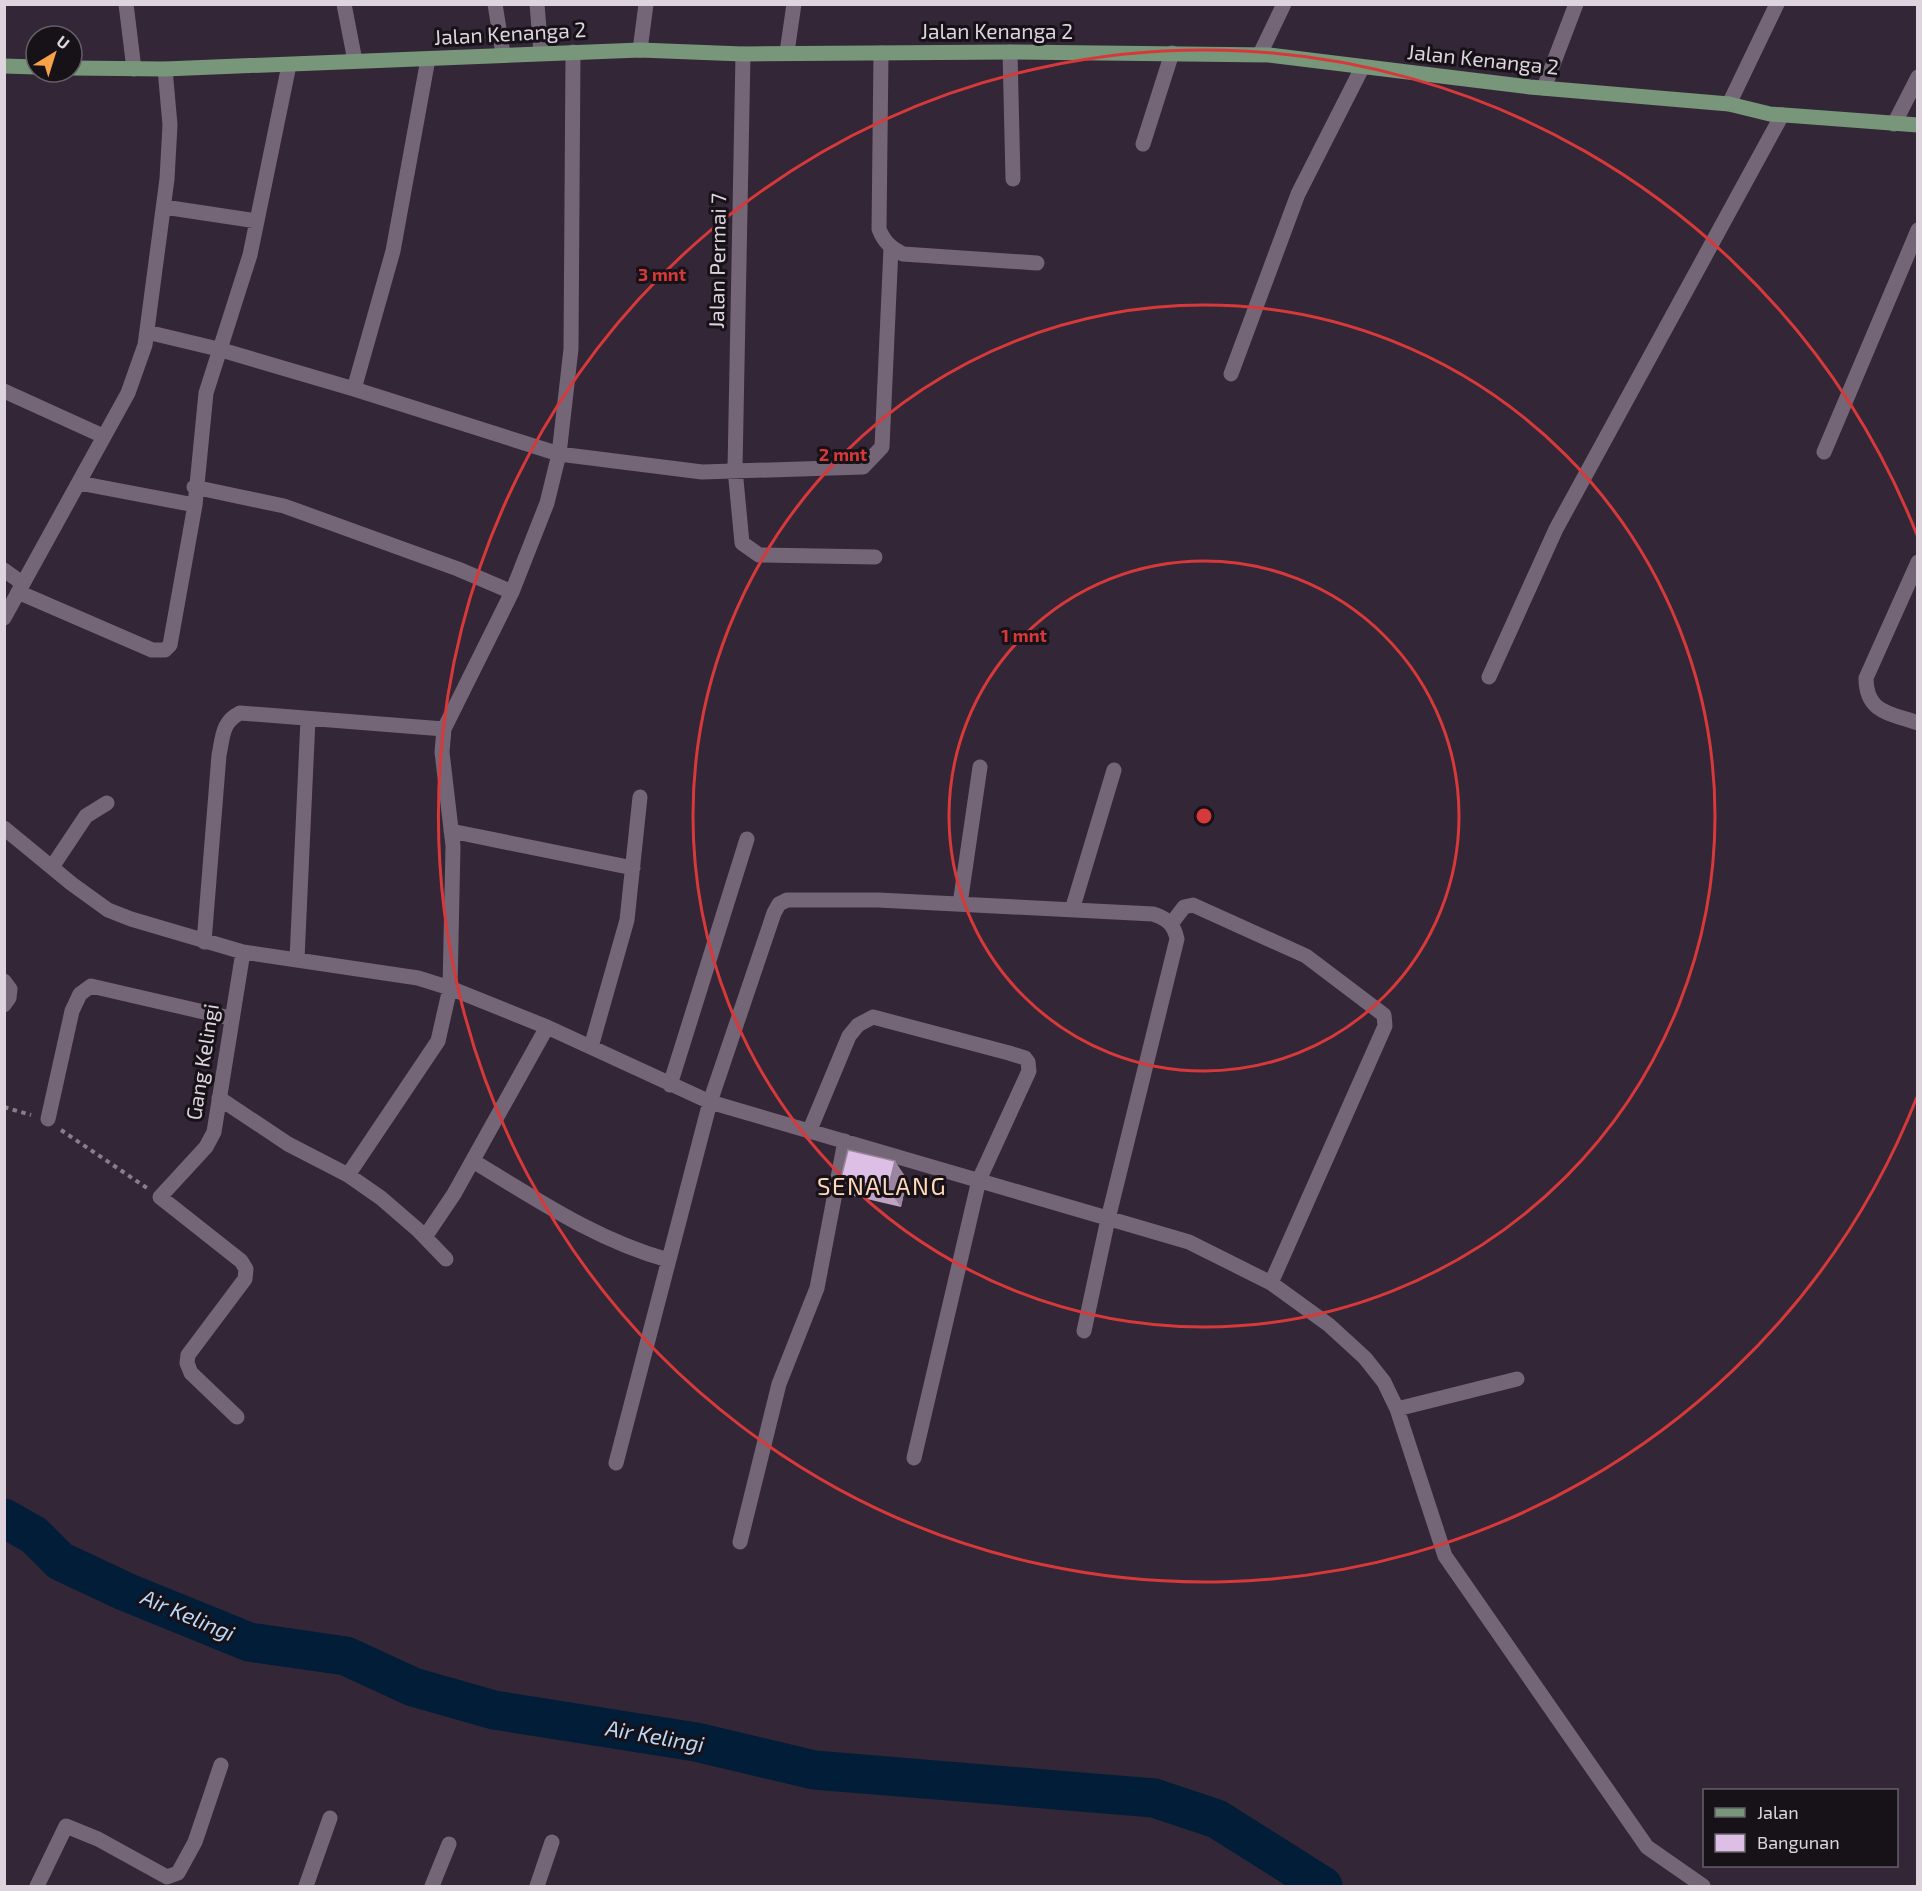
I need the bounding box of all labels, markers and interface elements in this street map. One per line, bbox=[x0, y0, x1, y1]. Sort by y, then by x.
street label: Jalan Kenanga 2 bbox=[433, 16, 587, 49]
street label: Jalan Kenanga 2 bbox=[921, 18, 1073, 43]
north arrow bbox=[24, 24, 84, 84]
text: U bbox=[53, 31, 74, 53]
street label: Jalan Kenanga 2 bbox=[1406, 38, 1560, 79]
street label: Jalan Permai 7 bbox=[703, 193, 730, 329]
text: 3 mnt bbox=[638, 263, 687, 285]
text: 2 mnt bbox=[819, 443, 868, 465]
text: 1 mnt bbox=[1001, 624, 1047, 646]
centre of rings bbox=[1194, 806, 1214, 826]
street label: Gang Kelingi bbox=[180, 1002, 223, 1122]
district label: SENALANG bbox=[817, 1171, 947, 1200]
water label: Air Kelingi bbox=[137, 1582, 239, 1645]
water label: Air Kelingi bbox=[603, 1713, 706, 1756]
legend bbox=[1703, 1789, 1898, 1867]
text: Jalan bbox=[1757, 1801, 1799, 1823]
text: Bangunan bbox=[1757, 1831, 1840, 1853]

